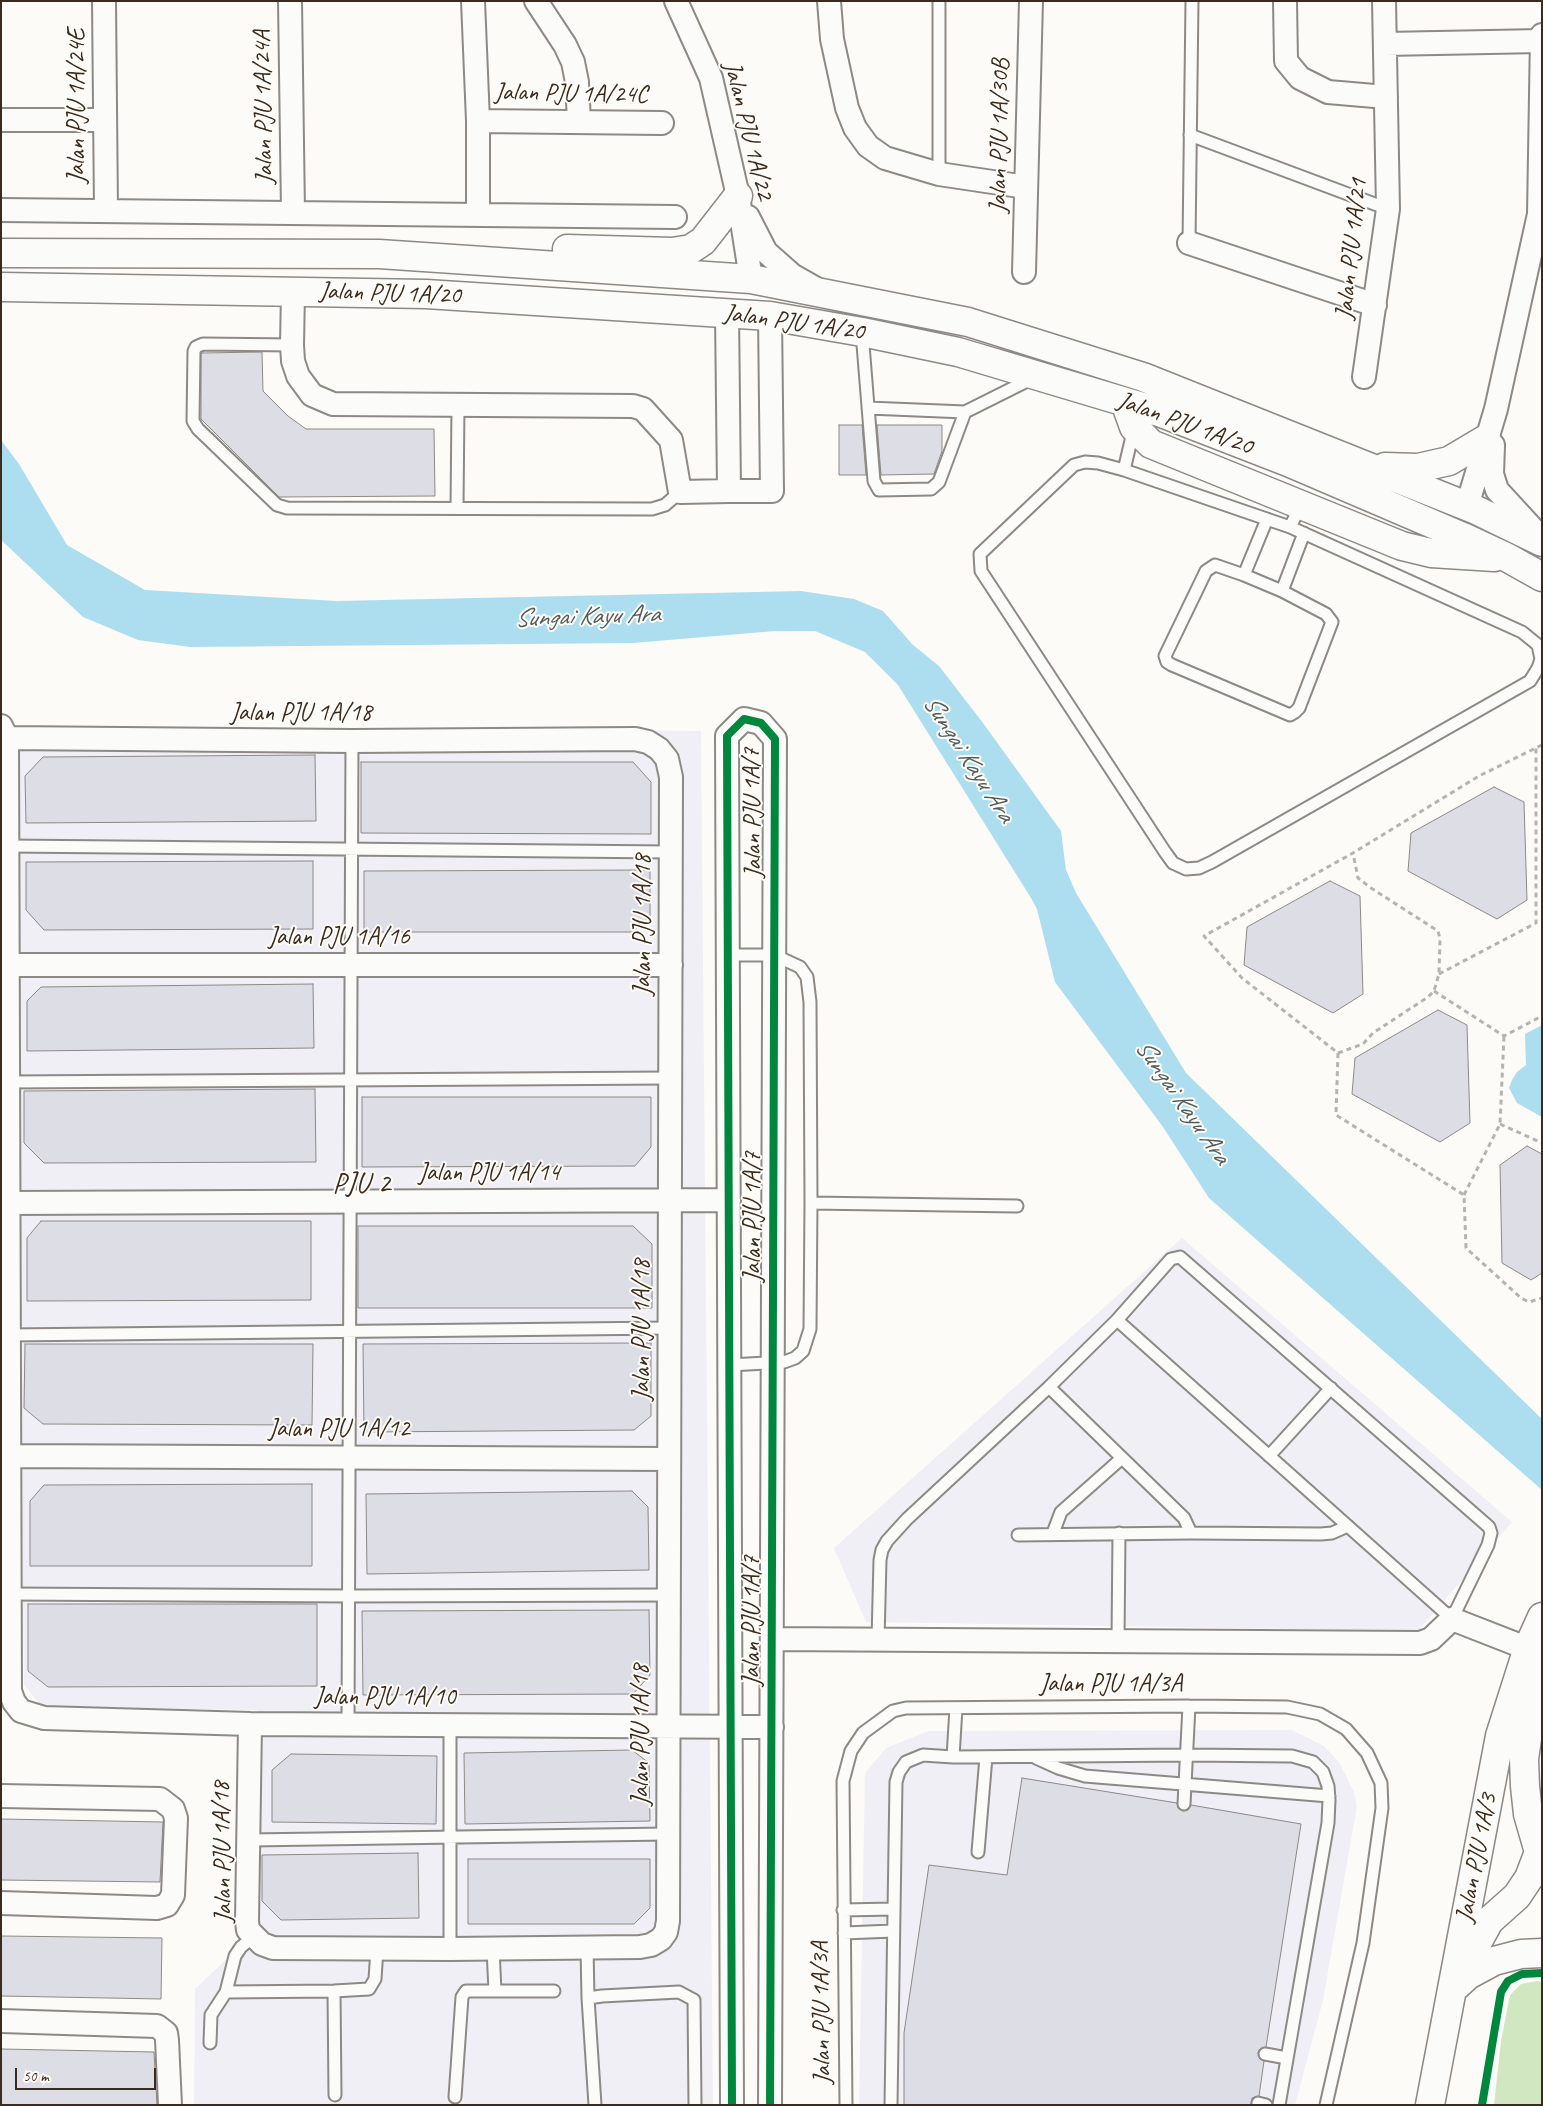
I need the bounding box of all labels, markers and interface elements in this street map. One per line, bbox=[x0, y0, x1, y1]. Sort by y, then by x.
street label: Jalan PJU 1A/24E bbox=[62, 29, 92, 183]
street label: Jalan PJU 1A/24A bbox=[248, 30, 280, 184]
street label: Jalan PJU 1A/30B bbox=[984, 58, 1016, 214]
street label: Jalan PJU 1A/22 bbox=[716, 59, 780, 203]
street label: Jalan PJU 1A/24C bbox=[494, 78, 648, 110]
street label: Jalan PJU 1A/21 bbox=[1330, 177, 1374, 321]
street label: Jalan PJU 1A/20 bbox=[319, 277, 461, 311]
street label: Jalan PJU 1A/20 bbox=[722, 298, 866, 348]
street label: Jalan PJU 1A/20 bbox=[1113, 386, 1257, 462]
water label: Sungai Kayu Ara bbox=[514, 599, 660, 635]
water label: Sungai Kayu Ara bbox=[915, 690, 1021, 828]
street label: Jalan PJU 1A/18 bbox=[230, 698, 372, 728]
street label: Jalan PJU 1A/7 bbox=[737, 748, 769, 878]
street label: Jalan PJU 1A/18 bbox=[628, 854, 658, 996]
street label: Jalan PJU 1A/16 bbox=[268, 922, 410, 952]
water label: Sungai Kayu Ara bbox=[1128, 1034, 1236, 1170]
street label: Jalan PJU 1A/7 bbox=[738, 1152, 768, 1282]
street label: Jalan PJU 1A/14 bbox=[418, 1158, 560, 1188]
district label: PJU 2 bbox=[332, 1168, 392, 1202]
street label: Jalan PJU 1A/18 bbox=[627, 1259, 657, 1401]
street label: Jalan PJU 1A/12 bbox=[268, 1414, 410, 1444]
street label: Jalan PJU 1A/7 bbox=[737, 1556, 767, 1686]
street label: Jalan PJU 1A/18 bbox=[626, 1664, 656, 1806]
street label: Jalan PJU 1A/3A bbox=[1040, 1669, 1182, 1699]
street label: Jalan PJU 1A/10 bbox=[314, 1682, 456, 1712]
street label: Jalan PJU 1A/18 bbox=[207, 1781, 239, 1923]
street label: Jalan PJU 1A/3 bbox=[1450, 1791, 1504, 1925]
street label: Jalan PJU 1A/3A bbox=[806, 1941, 838, 2085]
scale bar bbox=[18, 2058, 159, 2090]
text: 50 m bbox=[23, 2067, 49, 2086]

